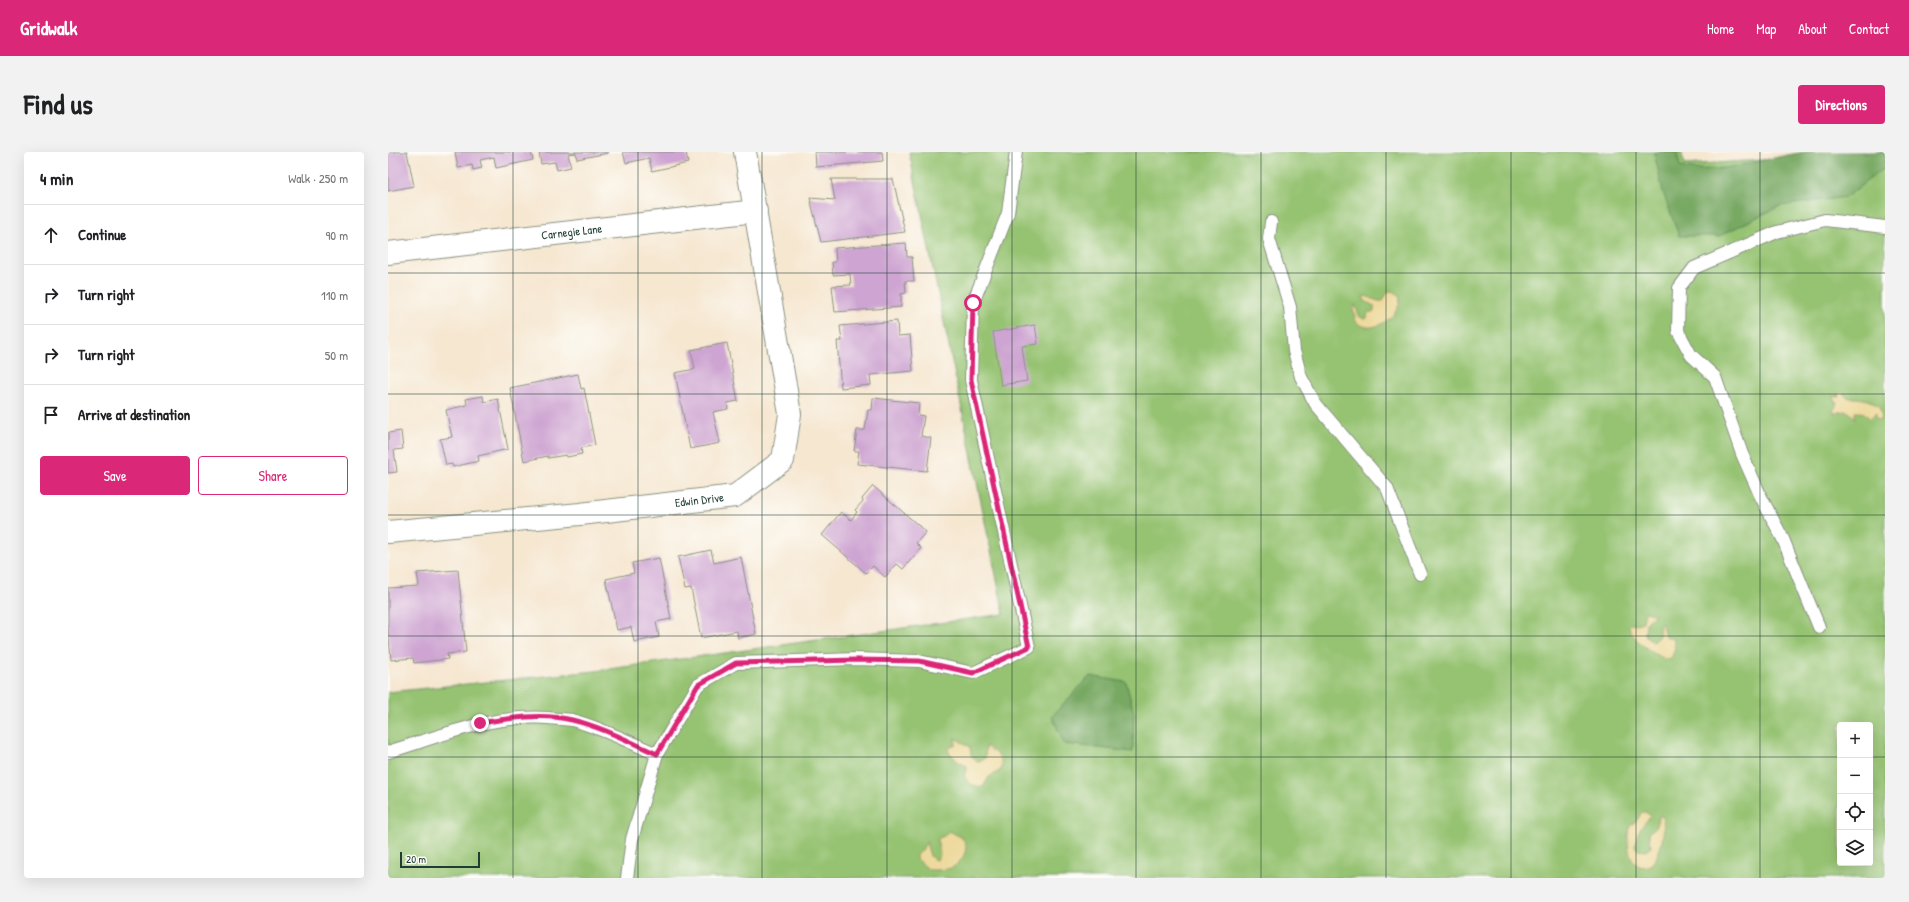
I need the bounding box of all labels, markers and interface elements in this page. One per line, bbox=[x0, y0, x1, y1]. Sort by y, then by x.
text: Gridwalk bbox=[20, 15, 77, 41]
text: Home bbox=[1707, 19, 1734, 38]
text: Map bbox=[1756, 19, 1776, 38]
text: About bbox=[1798, 19, 1827, 38]
text: Contact bbox=[1849, 19, 1889, 38]
text: Find us bbox=[24, 85, 93, 123]
button: Directions bbox=[1798, 85, 1885, 124]
text: 4 min bbox=[40, 167, 73, 190]
text: Walk · 250 m bbox=[288, 169, 348, 187]
street label: Carnegie Lane bbox=[540, 220, 603, 243]
icon: ahead bbox=[40, 224, 62, 246]
text: Continue bbox=[78, 224, 126, 245]
text: 90 m bbox=[326, 226, 348, 244]
icon: right bbox=[40, 284, 62, 306]
text: Turn right bbox=[78, 284, 134, 305]
text: 110 m bbox=[321, 286, 348, 304]
route start bbox=[964, 294, 982, 312]
icon: right bbox=[40, 344, 62, 366]
text: Turn right bbox=[78, 344, 134, 365]
text: 50 m bbox=[325, 346, 348, 364]
icon: arrive bbox=[40, 404, 62, 426]
text: Arrive at destination bbox=[78, 404, 190, 425]
button: Save bbox=[40, 456, 190, 495]
button: Share bbox=[198, 456, 348, 495]
street label: Edwin Drive bbox=[674, 488, 725, 511]
route end bbox=[471, 714, 489, 732]
map controls bbox=[1837, 722, 1873, 866]
button: + bbox=[1837, 722, 1873, 758]
button: − bbox=[1837, 758, 1873, 794]
button: locate bbox=[1837, 794, 1873, 830]
button: layers bbox=[1837, 830, 1873, 866]
scale bar bbox=[400, 850, 480, 869]
text: 20 m bbox=[406, 852, 426, 866]

